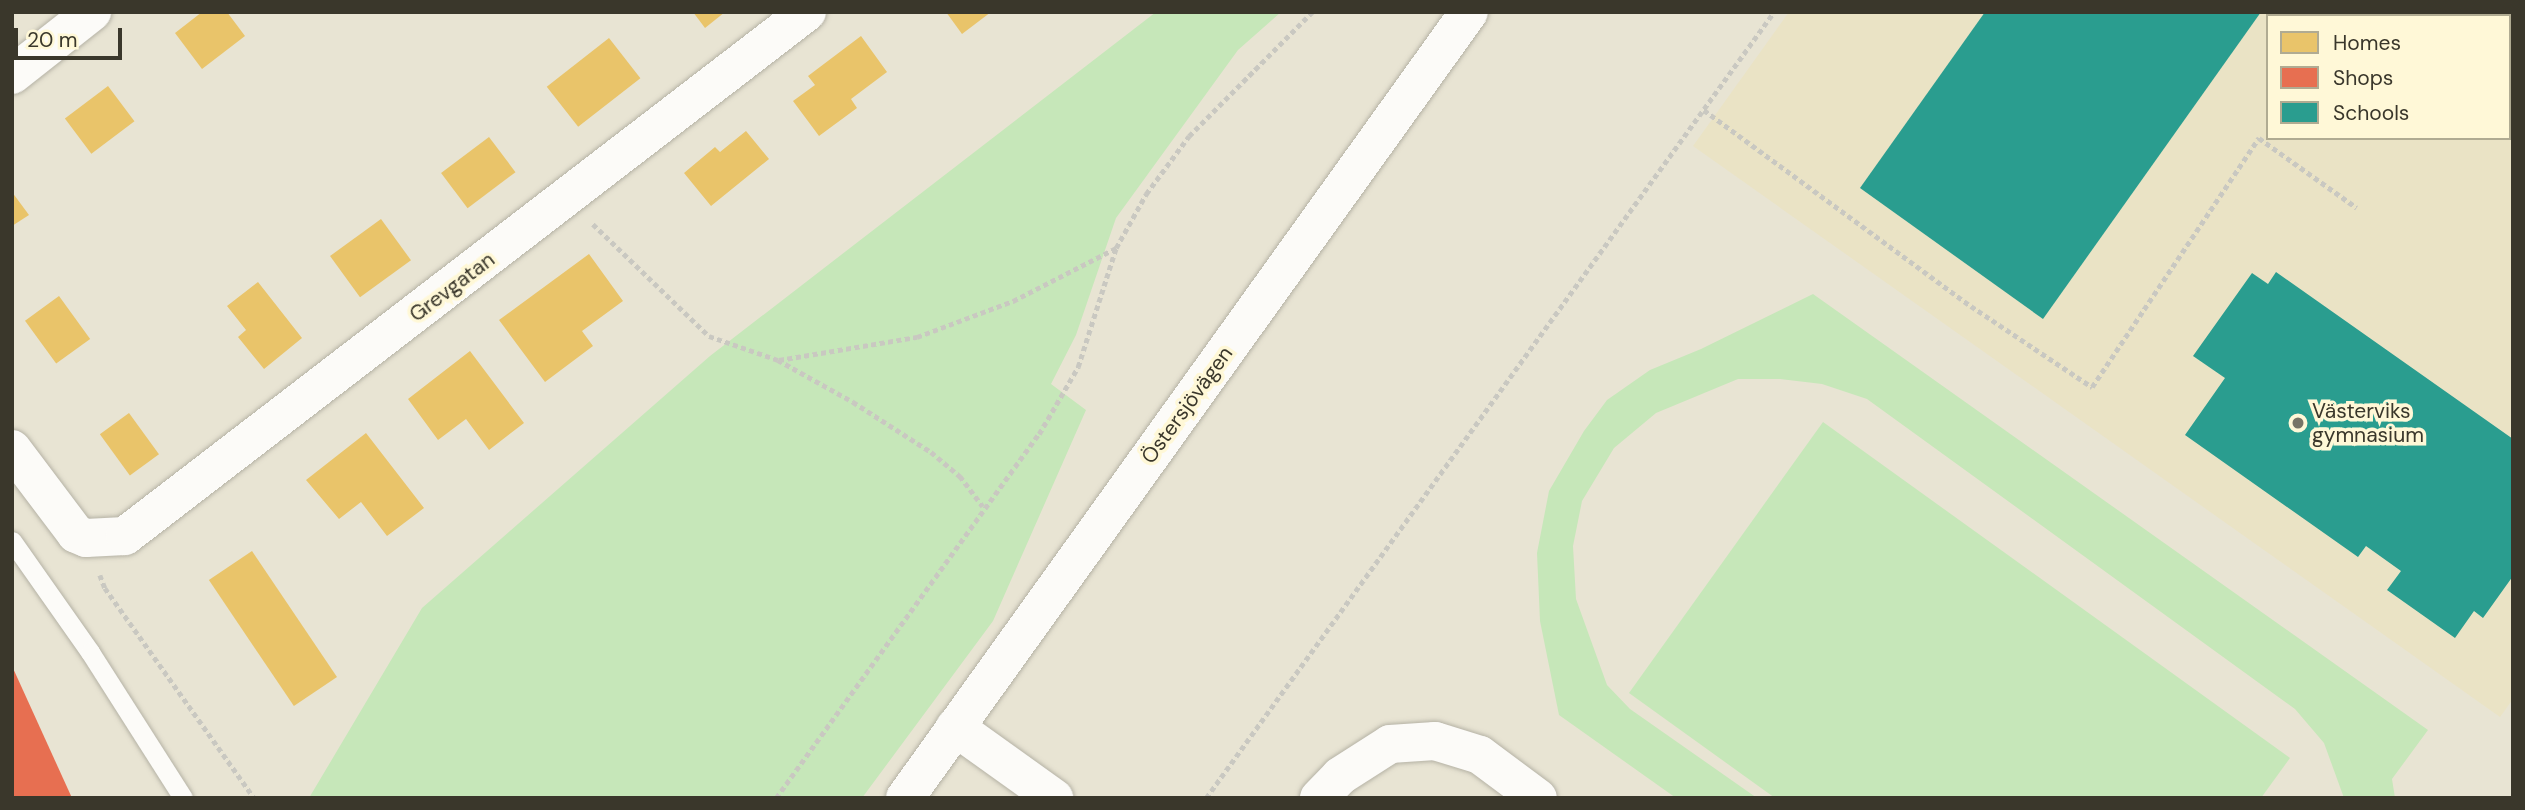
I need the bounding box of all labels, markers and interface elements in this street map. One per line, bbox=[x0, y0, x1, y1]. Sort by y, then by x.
scale bar bbox=[18, 14, 126, 58]
legend bbox=[2266, 14, 2511, 140]
text: 20 m bbox=[27, 26, 78, 54]
text: Homes bbox=[2333, 29, 2401, 57]
text: Shops bbox=[2333, 64, 2393, 92]
text: Schools bbox=[2333, 99, 2409, 127]
street label: Grevgatan bbox=[404, 247, 500, 327]
street label: Östersjövägen bbox=[1136, 341, 1238, 469]
place label: Västerviks gymnasium bbox=[2312, 398, 2424, 448]
marker: Västerviks gymnasium bbox=[2290, 415, 2306, 431]

